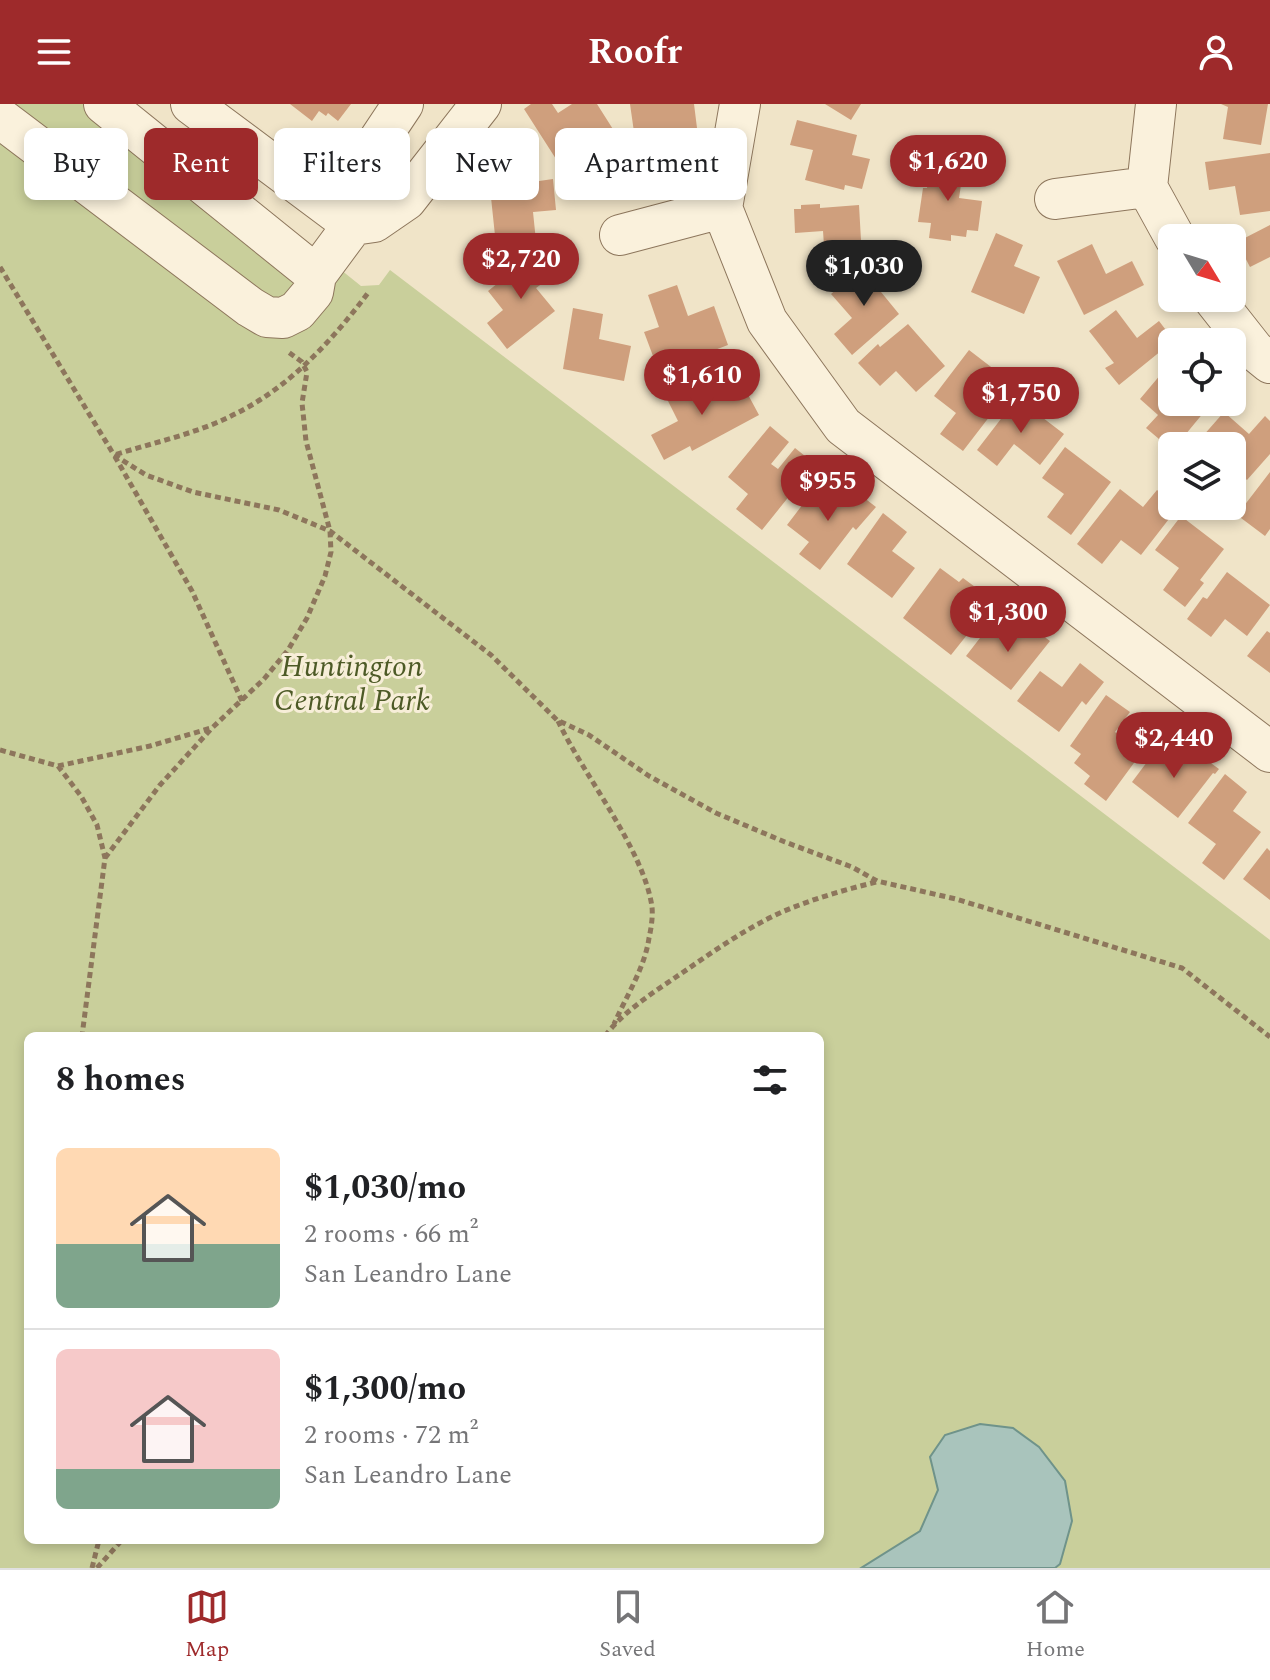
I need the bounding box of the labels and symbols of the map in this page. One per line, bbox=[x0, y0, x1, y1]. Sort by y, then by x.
pin: $1,620 bbox=[883, 135, 1013, 203]
north arrow bbox=[1158, 224, 1246, 312]
pin: $2,720 bbox=[456, 233, 586, 301]
pin: $1,030 bbox=[799, 240, 929, 308]
pin: $1,610 bbox=[637, 349, 767, 417]
pin: $1,750 bbox=[956, 367, 1086, 435]
pin: $955 bbox=[781, 455, 875, 523]
pin: $1,300 bbox=[943, 586, 1073, 654]
park label: Huntington Central Park bbox=[274, 644, 430, 724]
pin: $2,440 bbox=[1109, 712, 1239, 780]

